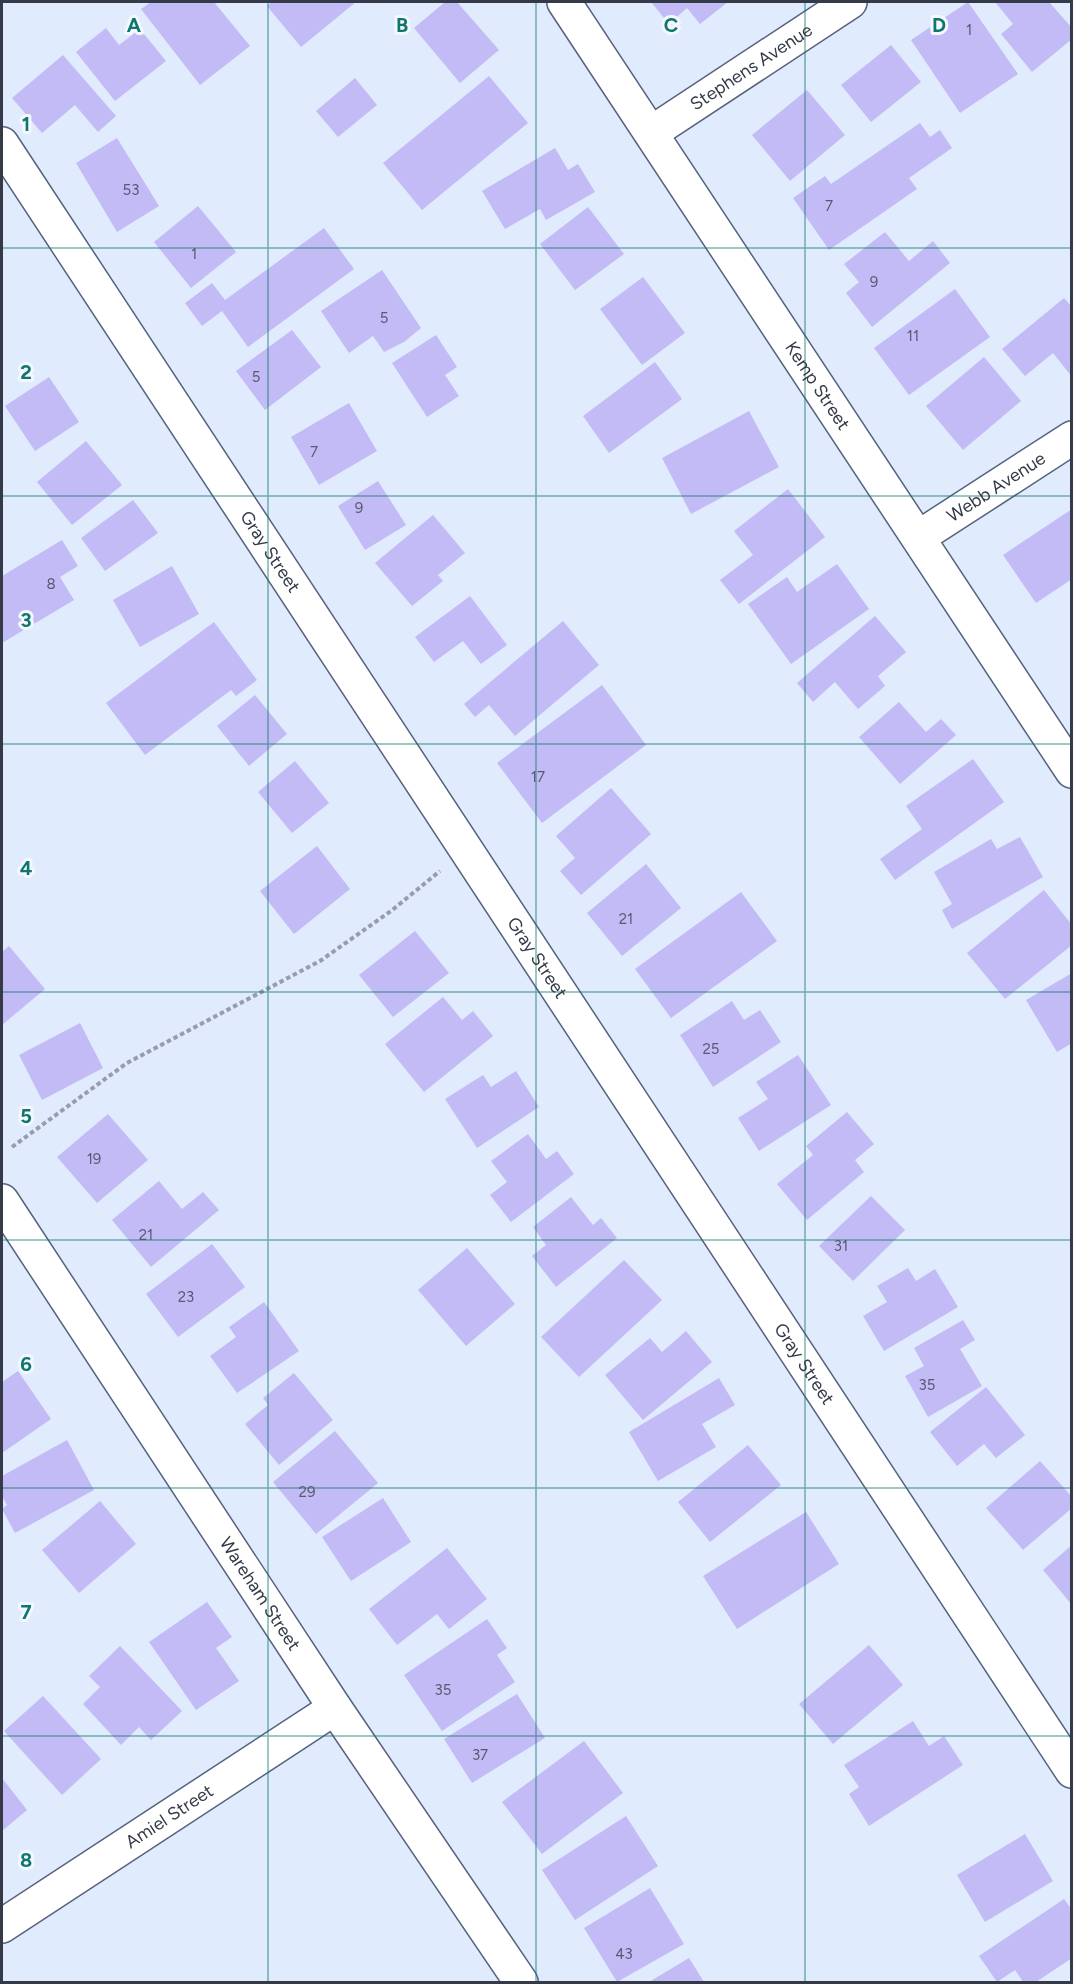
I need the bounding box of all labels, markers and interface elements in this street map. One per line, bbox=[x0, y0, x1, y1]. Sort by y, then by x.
text: A bbox=[127, 13, 142, 37]
text: B bbox=[396, 13, 408, 37]
text: C bbox=[664, 13, 678, 37]
text: D bbox=[932, 13, 946, 37]
street label: Stephens Avenue bbox=[686, 19, 817, 115]
house number: 1 bbox=[966, 21, 972, 39]
text: 1 bbox=[22, 112, 30, 136]
house number: 53 bbox=[123, 181, 139, 199]
house number: 7 bbox=[825, 197, 833, 215]
house number: 1 bbox=[191, 245, 197, 263]
house number: 9 bbox=[870, 273, 878, 291]
house number: 5 bbox=[380, 309, 388, 327]
house number: 11 bbox=[907, 327, 919, 345]
street label: Kemp Street bbox=[780, 337, 855, 434]
text: 2 bbox=[20, 360, 32, 384]
house number: 5 bbox=[252, 368, 260, 386]
house number: 7 bbox=[310, 443, 318, 461]
street label: Webb Avenue bbox=[943, 447, 1050, 527]
house number: 9 bbox=[355, 499, 363, 517]
street label: Gray Street bbox=[235, 507, 305, 597]
house number: 8 bbox=[46, 575, 56, 593]
text: 3 bbox=[20, 608, 32, 632]
house number: 17 bbox=[531, 768, 545, 786]
text: 4 bbox=[20, 856, 33, 880]
house number: 21 bbox=[619, 910, 633, 928]
street label: Gray Street bbox=[502, 913, 572, 1003]
house number: 25 bbox=[702, 1040, 720, 1058]
text: 5 bbox=[20, 1104, 32, 1128]
house number: 19 bbox=[87, 1150, 101, 1168]
house number: 21 bbox=[139, 1226, 153, 1244]
house number: 31 bbox=[834, 1237, 848, 1255]
house number: 23 bbox=[178, 1288, 194, 1306]
street label: Gray Street bbox=[769, 1319, 839, 1409]
text: 6 bbox=[20, 1352, 32, 1376]
house number: 35 bbox=[919, 1376, 935, 1394]
house number: 29 bbox=[299, 1483, 315, 1501]
street label: Wareham Street bbox=[215, 1533, 305, 1655]
text: 7 bbox=[20, 1600, 32, 1624]
house number: 35 bbox=[435, 1681, 451, 1699]
house number: 37 bbox=[472, 1746, 488, 1764]
street label: Amiel Street bbox=[121, 1780, 218, 1853]
text: 8 bbox=[20, 1848, 32, 1872]
house number: 43 bbox=[615, 1945, 633, 1963]

